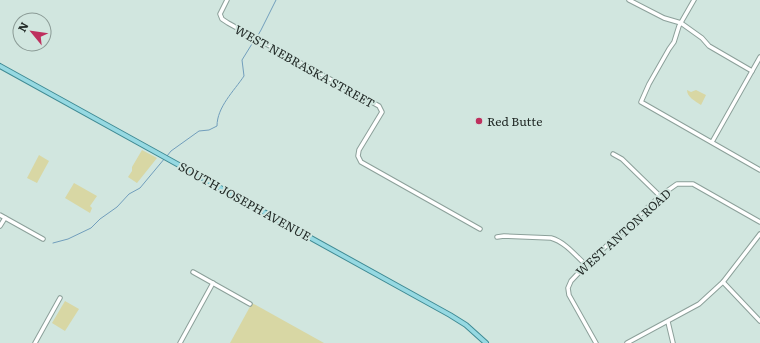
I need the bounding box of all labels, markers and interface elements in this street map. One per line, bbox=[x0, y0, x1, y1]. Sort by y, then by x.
north arrow bbox=[12, 12, 52, 52]
text: N bbox=[13, 19, 32, 35]
street label: WEST NEBRASKA STREET bbox=[232, 20, 378, 112]
place label: Red Butte bbox=[487, 112, 542, 130]
marker: Red Butte bbox=[474, 116, 484, 126]
street label: SOUTH JOSEPH AVENUE bbox=[175, 157, 315, 245]
street label: WEST ANTON ROAD bbox=[571, 184, 675, 280]

